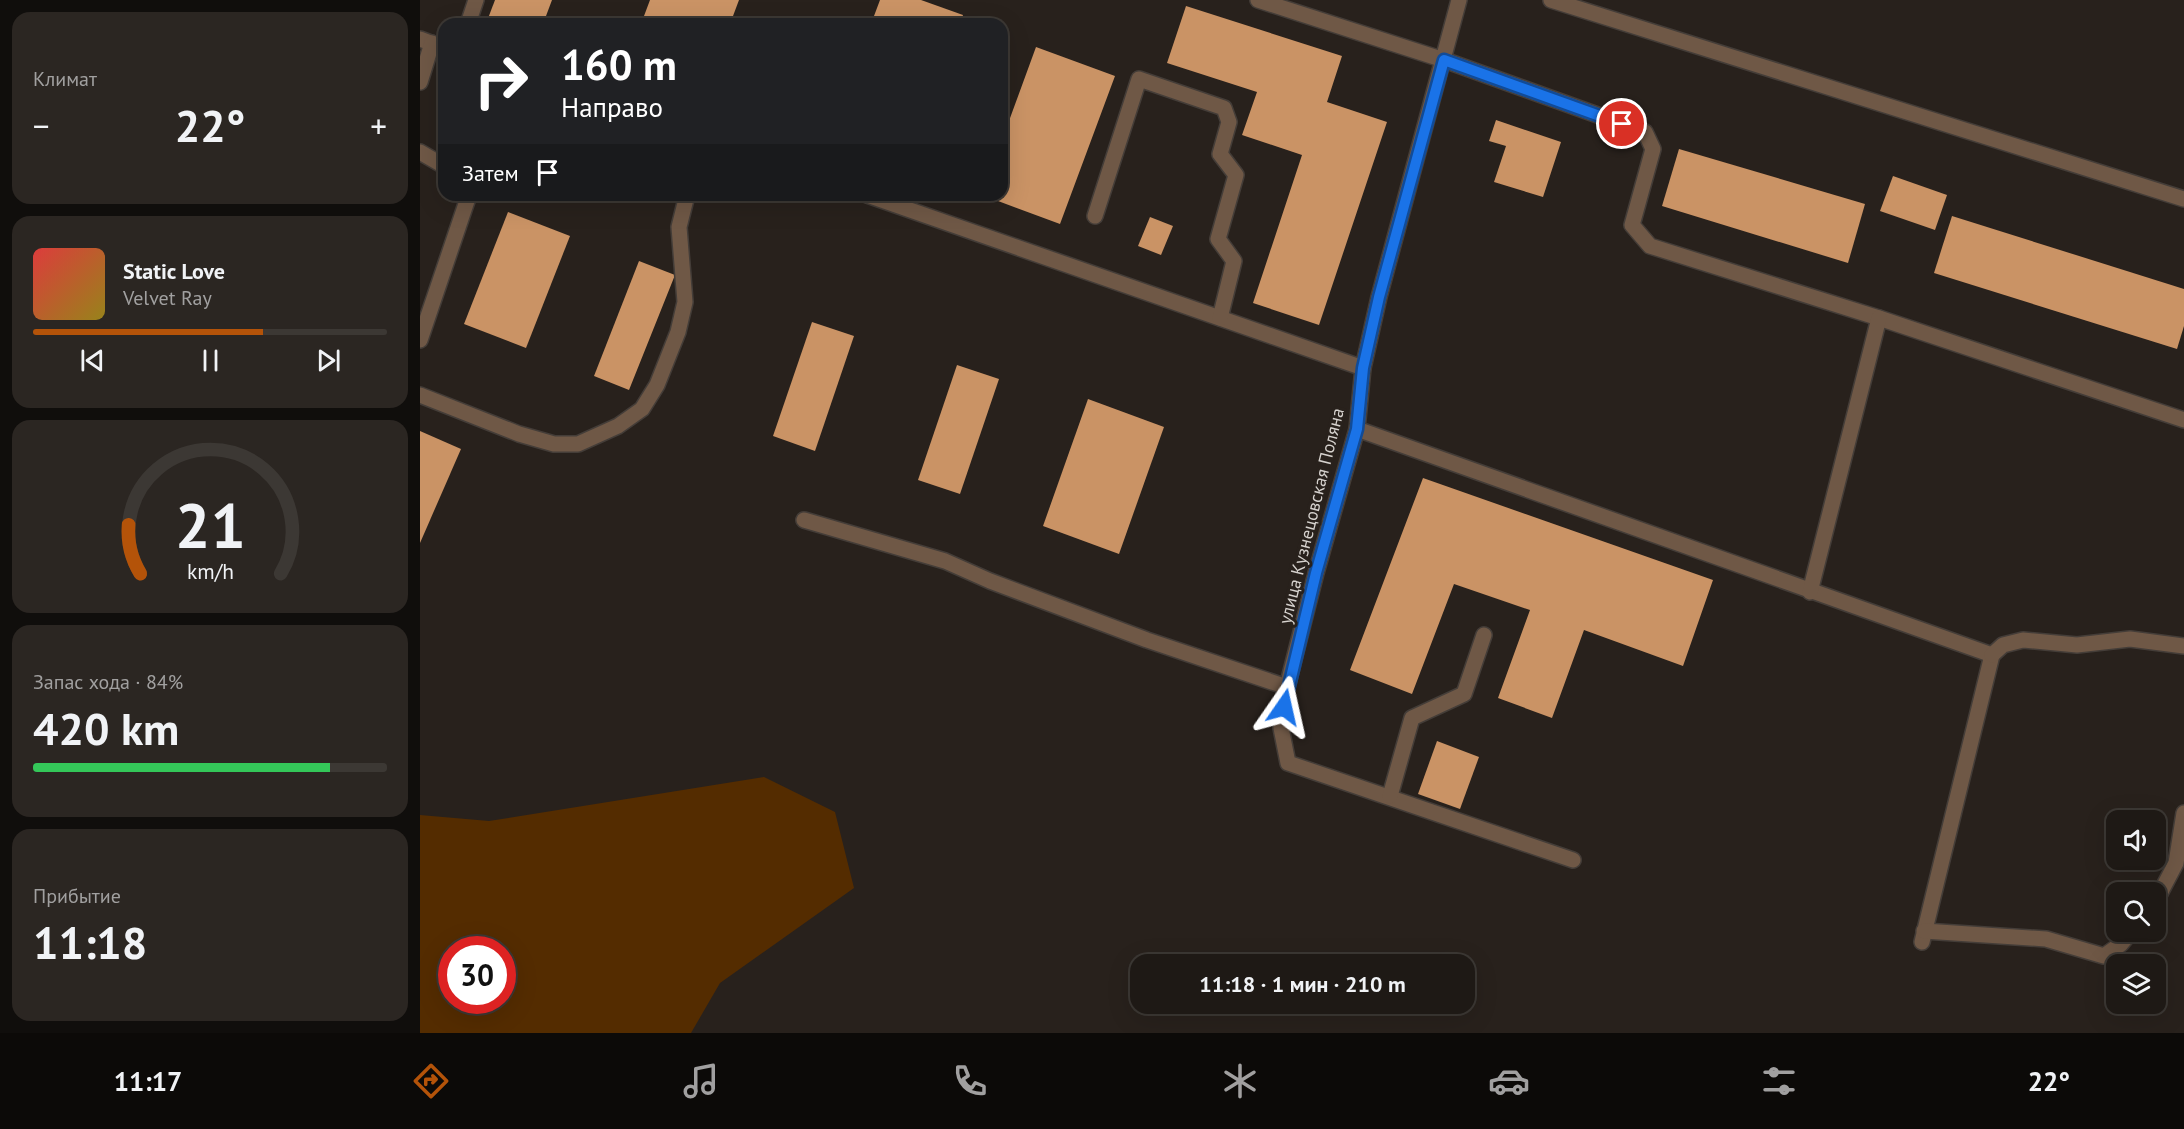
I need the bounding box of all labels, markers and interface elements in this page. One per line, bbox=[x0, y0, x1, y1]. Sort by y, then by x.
text: 160 m bbox=[561, 37, 677, 92]
icon: right bbox=[462, 42, 540, 120]
text: Климат bbox=[33, 66, 97, 92]
text: Направо bbox=[561, 90, 663, 124]
text: 22° bbox=[175, 96, 245, 154]
pin bbox=[1596, 98, 1647, 149]
text: − bbox=[33, 104, 50, 147]
text: + bbox=[370, 104, 387, 147]
icon: arrive bbox=[1605, 107, 1638, 140]
icon: arrive bbox=[531, 156, 564, 189]
text: Затем bbox=[462, 159, 519, 187]
text: Static Love bbox=[123, 257, 225, 285]
text: Velvet Ray bbox=[123, 285, 212, 311]
icon: previous bbox=[76, 344, 109, 377]
icon: pause bbox=[194, 344, 227, 377]
icon: next bbox=[312, 344, 345, 377]
street label: улица Кузнецовская Поляна bbox=[1273, 406, 1349, 626]
text: 21 bbox=[175, 484, 245, 565]
text: km/h bbox=[186, 557, 233, 585]
text: Запас хода · 84% bbox=[33, 669, 183, 695]
position arrow bbox=[1252, 675, 1316, 739]
text: 420 km bbox=[33, 699, 179, 757]
map controls bbox=[2106, 810, 2166, 1014]
button: sound bbox=[2106, 810, 2166, 870]
button: search bbox=[2106, 882, 2166, 942]
text: Прибытие bbox=[33, 883, 121, 909]
text: 11:18 bbox=[33, 913, 147, 971]
speed limit sign: 30 bbox=[438, 936, 516, 1014]
button: layers bbox=[2106, 954, 2166, 1014]
text: 11:18 · 1 мин · 210 m bbox=[1199, 970, 1406, 998]
icon: directions bbox=[410, 1060, 452, 1102]
icon: music bbox=[680, 1060, 722, 1102]
icon: phone bbox=[949, 1060, 991, 1102]
icon: climate bbox=[1219, 1060, 1261, 1102]
icon: car bbox=[1488, 1060, 1530, 1102]
icon: filters bbox=[1758, 1060, 1800, 1102]
text: 11:17 bbox=[114, 1064, 182, 1098]
text: 22° bbox=[2028, 1064, 2070, 1098]

